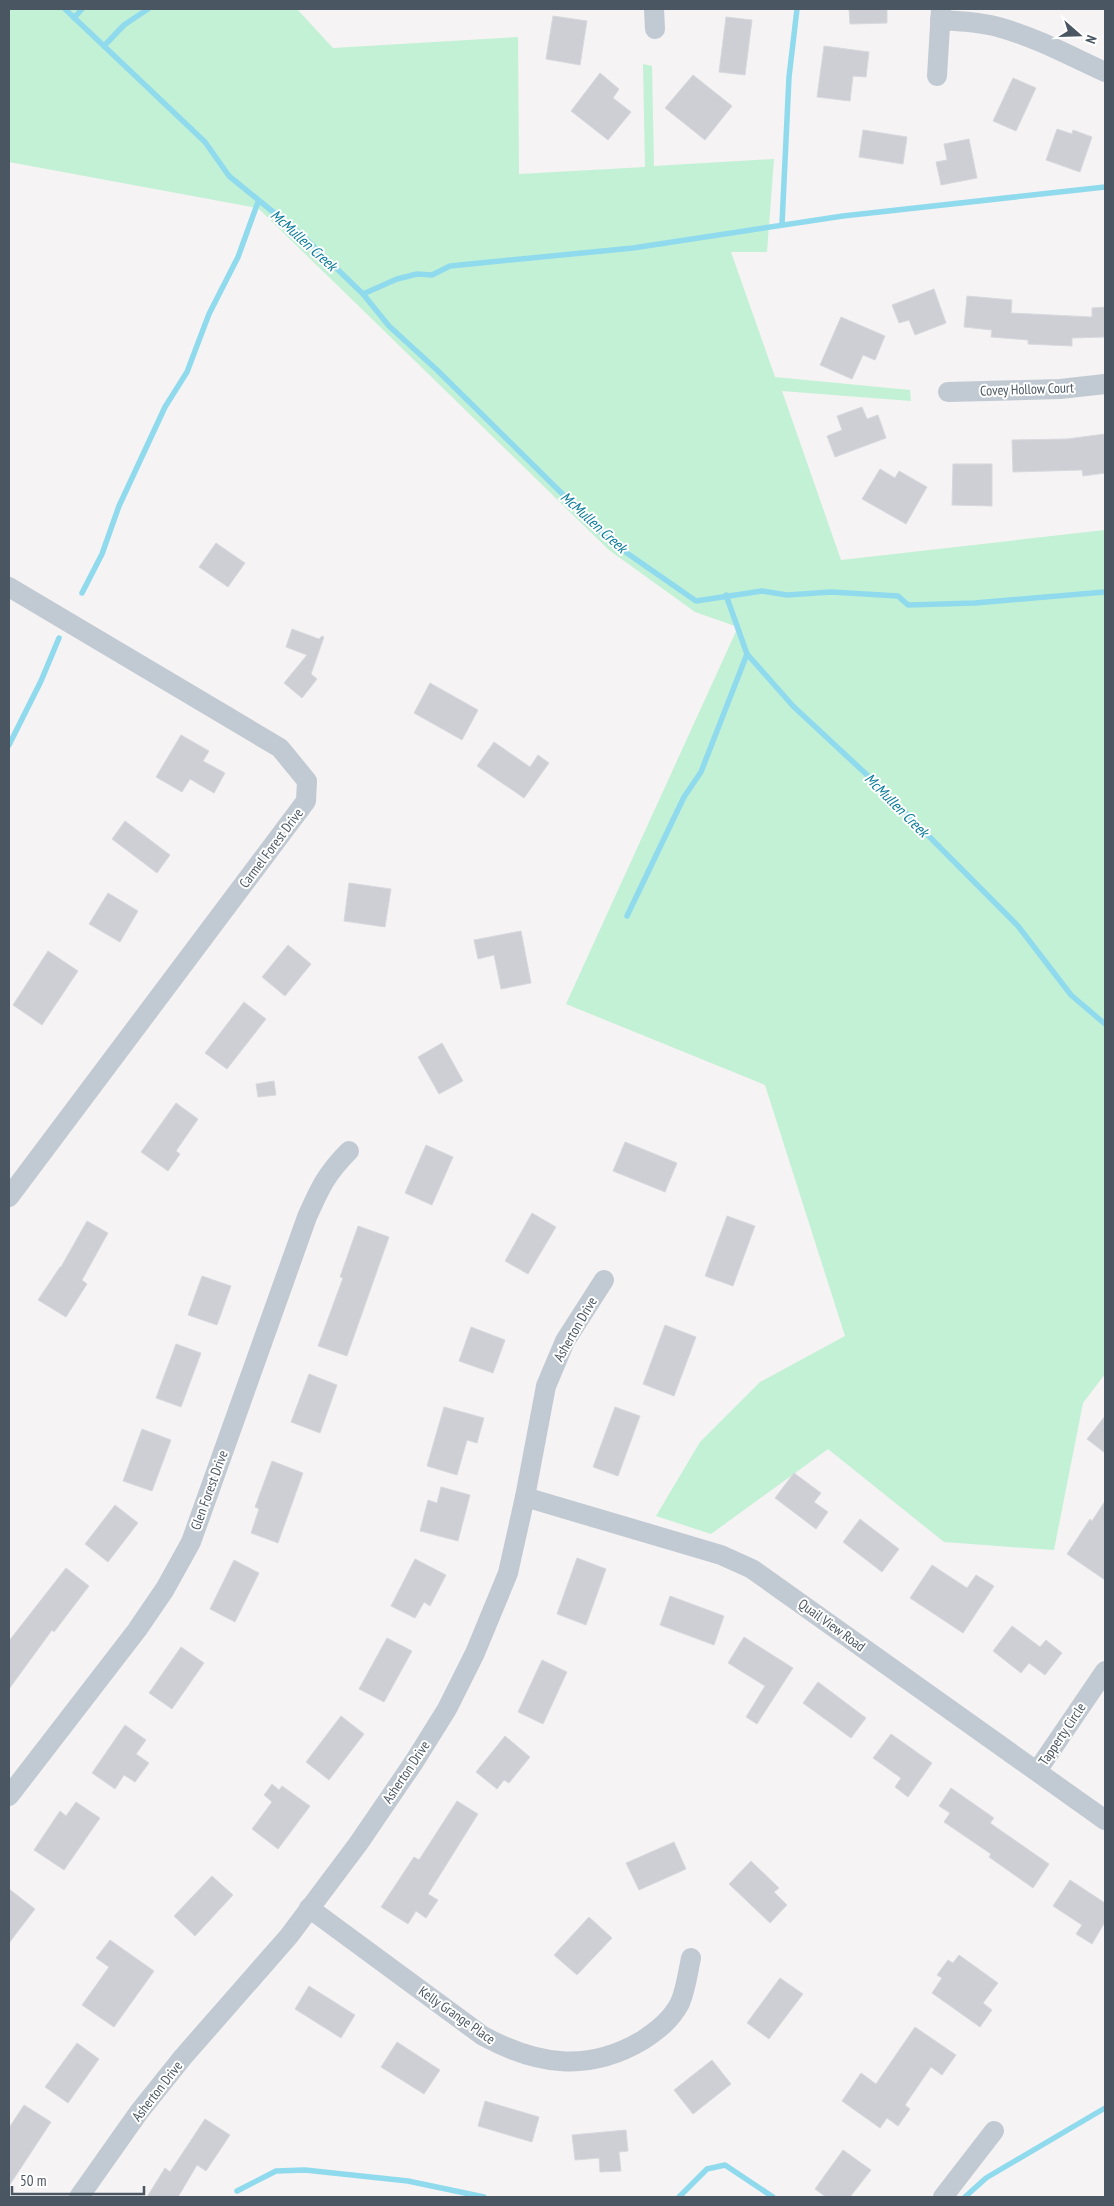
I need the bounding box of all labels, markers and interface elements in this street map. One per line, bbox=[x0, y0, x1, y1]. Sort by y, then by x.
north arrow bbox=[1054, 10, 1104, 60]
text: N bbox=[1081, 33, 1101, 46]
water label: McMullen Creek bbox=[267, 205, 343, 276]
street label: Covey Hollow Court bbox=[980, 378, 1074, 400]
water label: McMullen Creek bbox=[557, 487, 633, 558]
water label: McMullen Creek bbox=[861, 769, 935, 843]
street label: Carmel Forest Drive bbox=[235, 804, 307, 891]
street label: Asherton Drive bbox=[549, 1293, 601, 1365]
street label: Glen Forest Drive bbox=[186, 1447, 232, 1532]
street label: Quail View Road bbox=[795, 1595, 869, 1655]
street label: Tapperty Circle bbox=[1034, 1699, 1090, 1769]
street label: Asherton Drive bbox=[378, 1737, 434, 1807]
street label: Kelly Grange Place bbox=[415, 1982, 499, 2048]
street label: Asherton Drive bbox=[128, 2057, 186, 2125]
scale bar bbox=[12, 2164, 145, 2196]
text: 50 m bbox=[20, 2171, 46, 2190]

